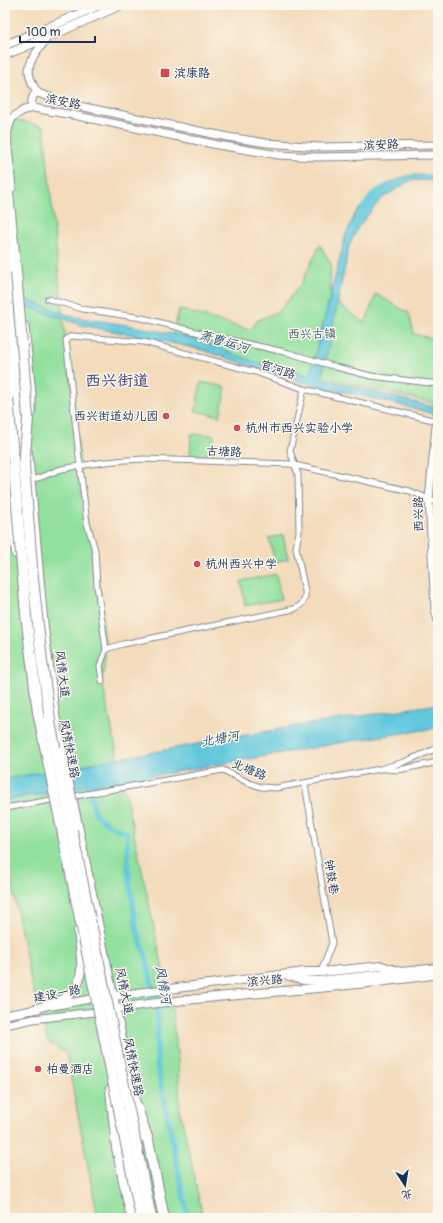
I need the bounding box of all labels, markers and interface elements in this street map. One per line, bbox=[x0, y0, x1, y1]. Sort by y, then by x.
scale bar bbox=[20, 18, 95, 44]
text: 100 m bbox=[26, 25, 61, 40]
place label: 滨康路 bbox=[174, 66, 210, 81]
marker: 滨康路 bbox=[159, 67, 171, 79]
street label: 滨安路 bbox=[44, 91, 82, 113]
street label: 滨安路 bbox=[363, 137, 399, 153]
water label: 萧曹运河 bbox=[197, 327, 253, 357]
park label: 西兴古镇 bbox=[288, 327, 336, 342]
street label: 官河路 bbox=[259, 357, 297, 383]
district label: 西兴街道 bbox=[85, 371, 149, 391]
place label: 西兴街道幼儿园 bbox=[74, 409, 158, 424]
marker: 西兴街道幼儿园 bbox=[161, 411, 171, 421]
place label: 杭州市西兴实验小学 bbox=[245, 421, 353, 436]
marker: 杭州市西兴实验小学 bbox=[232, 423, 242, 433]
street label: 古塘路 bbox=[206, 444, 242, 460]
street label: 西兴路 bbox=[411, 496, 427, 532]
place label: 杭州西兴中学 bbox=[205, 557, 277, 572]
marker: 杭州西兴中学 bbox=[192, 559, 202, 569]
street label: 风情大道 bbox=[52, 649, 72, 699]
street label: 风情快速路 bbox=[56, 718, 82, 780]
water label: 北塘河 bbox=[199, 727, 243, 750]
street label: 北塘路 bbox=[229, 756, 269, 784]
street label: 钟鼓巷 bbox=[320, 858, 342, 896]
water label: 风情河 bbox=[151, 964, 175, 1008]
street label: 风情大道 bbox=[112, 966, 136, 1016]
street label: 滨兴路 bbox=[246, 972, 284, 990]
street label: 建设一路 bbox=[32, 982, 82, 1006]
street label: 风情快速路 bbox=[120, 1036, 146, 1098]
place label: 柏曼酒店 bbox=[46, 1062, 94, 1077]
marker: 柏曼酒店 bbox=[33, 1064, 43, 1074]
north arrow bbox=[385, 1165, 425, 1205]
text: 北 bbox=[400, 1187, 414, 1202]

